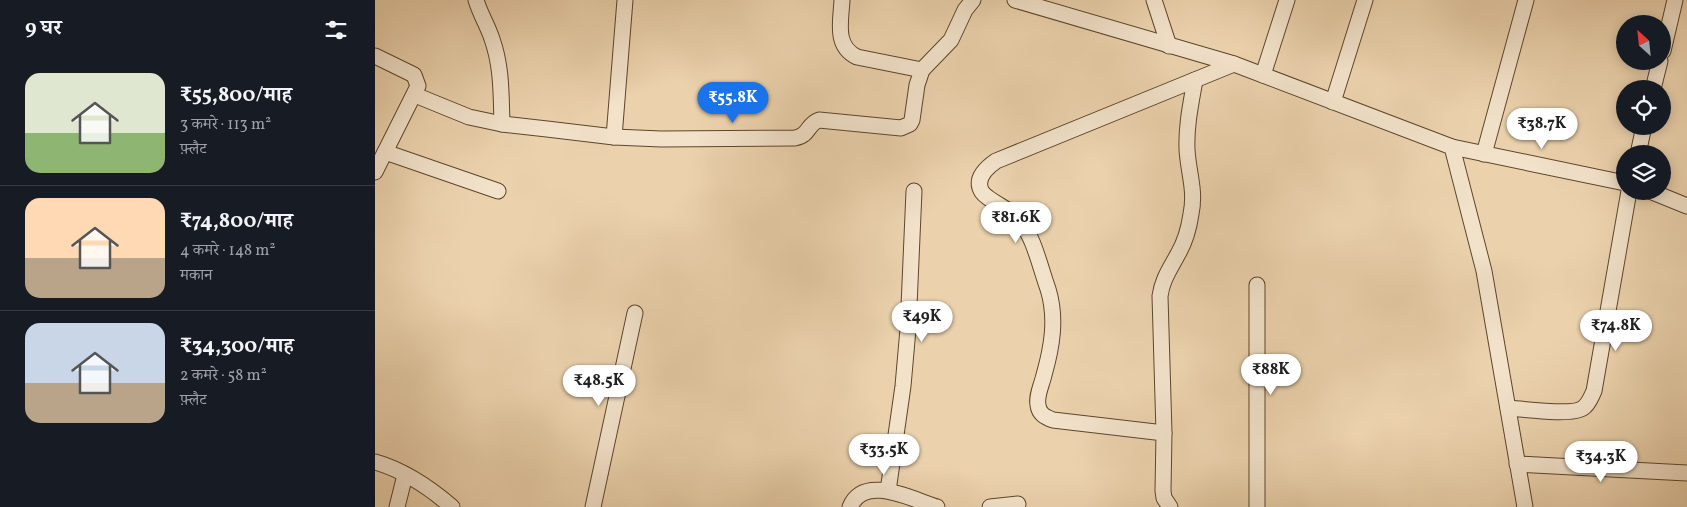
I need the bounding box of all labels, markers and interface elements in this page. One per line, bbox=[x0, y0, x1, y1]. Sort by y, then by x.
text: 9 घर bbox=[25, 14, 62, 43]
north arrow bbox=[1616, 15, 1671, 70]
map controls bbox=[1616, 15, 1671, 200]
icon: filters bbox=[322, 16, 350, 44]
button: locate bbox=[1616, 80, 1671, 135]
text: ₹55,800/माह bbox=[180, 81, 292, 110]
pin: ₹55.8K bbox=[692, 82, 774, 124]
text: ₹55.8K bbox=[708, 87, 758, 109]
icon: home bbox=[65, 93, 125, 153]
pin: ₹38.7K bbox=[1501, 108, 1583, 150]
text: ₹38.7K bbox=[1518, 113, 1566, 135]
text: 3 कमरे · 113 m² bbox=[180, 114, 271, 136]
text: फ़्लैट bbox=[180, 139, 207, 161]
button: layers bbox=[1616, 145, 1671, 200]
pin: ₹81.6K bbox=[975, 202, 1057, 244]
text: ₹74,800/माह bbox=[180, 207, 293, 236]
text: ₹81.6K bbox=[992, 207, 1040, 229]
icon: home bbox=[65, 218, 125, 278]
text: 4 कमरे · 148 m² bbox=[180, 240, 275, 262]
text: मकान bbox=[180, 265, 212, 287]
pin: ₹49K bbox=[892, 300, 952, 343]
text: ₹49K bbox=[903, 306, 941, 328]
pin: ₹74.8K bbox=[1575, 310, 1657, 352]
text: ₹74.8K bbox=[1591, 315, 1641, 337]
text: ₹34,300/माह bbox=[180, 332, 294, 361]
icon: home bbox=[65, 343, 125, 403]
pin: ₹88K bbox=[1241, 354, 1301, 396]
text: ₹88K bbox=[1252, 359, 1290, 381]
pin: ₹48.5K bbox=[558, 364, 640, 407]
text: 2 कमरे · 58 m² bbox=[180, 365, 267, 387]
text: ₹48.5K bbox=[574, 370, 624, 392]
text: फ़्लैट bbox=[180, 390, 207, 412]
pin: ₹33.5K bbox=[843, 434, 925, 476]
text: ₹33.5K bbox=[860, 439, 908, 461]
pin: ₹34.3K bbox=[1560, 440, 1642, 483]
text: ₹34.3K bbox=[1576, 446, 1626, 468]

